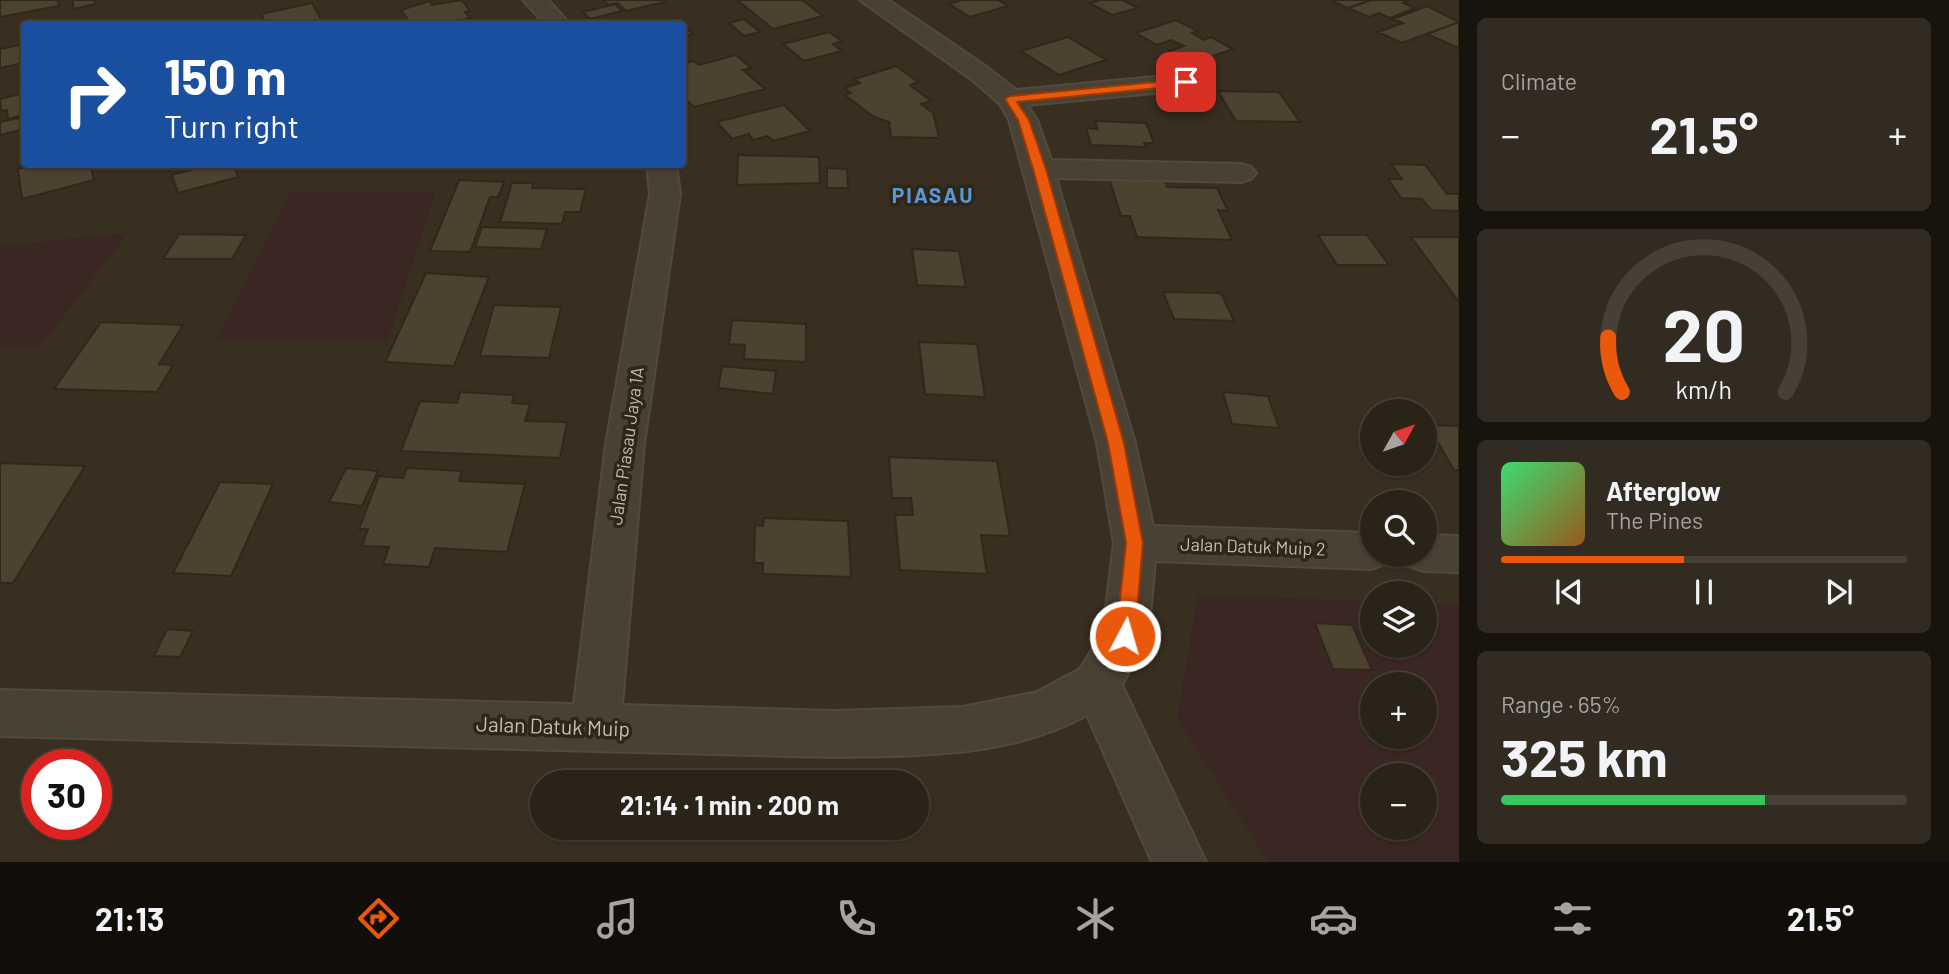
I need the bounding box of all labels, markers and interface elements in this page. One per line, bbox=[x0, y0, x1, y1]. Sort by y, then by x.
text: 150 m bbox=[164, 46, 286, 105]
icon: right bbox=[49, 49, 140, 140]
pin bbox=[1156, 52, 1216, 112]
icon: arrive bbox=[1167, 63, 1205, 101]
text: Climate bbox=[1501, 67, 1577, 95]
text: 21.5° bbox=[1650, 102, 1758, 164]
text: Turn right bbox=[164, 106, 299, 144]
text: − bbox=[1501, 111, 1520, 157]
text: + bbox=[1888, 111, 1907, 157]
district label: PIASAU bbox=[892, 182, 974, 207]
text: 20 bbox=[1663, 289, 1745, 377]
street label: Jalan Piasau Jaya 1A bbox=[604, 365, 648, 526]
text: km/h bbox=[1676, 373, 1732, 403]
north arrow bbox=[1360, 399, 1437, 476]
map controls bbox=[1360, 399, 1437, 840]
text: Afterglow bbox=[1606, 475, 1721, 506]
button: search bbox=[1360, 490, 1437, 567]
text: The Pines bbox=[1606, 506, 1703, 534]
street label: Jalan Datuk Muip 2 bbox=[1180, 532, 1326, 560]
icon: previous bbox=[1550, 573, 1588, 611]
icon: pause bbox=[1685, 573, 1723, 611]
icon: next bbox=[1820, 573, 1858, 611]
button: layers bbox=[1360, 581, 1437, 658]
position arrow bbox=[1088, 599, 1162, 673]
button: + bbox=[1360, 672, 1437, 749]
text: Range · 65% bbox=[1501, 690, 1621, 718]
street label: Jalan Datuk Muip bbox=[476, 710, 631, 741]
text: 325 km bbox=[1501, 725, 1668, 787]
speed limit sign: 30 bbox=[21, 749, 112, 840]
button: − bbox=[1360, 763, 1437, 840]
text: 21:14 · 1 min · 200 m bbox=[620, 789, 839, 820]
icon: directions bbox=[354, 894, 403, 943]
icon: music bbox=[593, 894, 642, 943]
icon: phone bbox=[832, 894, 881, 943]
icon: climate bbox=[1071, 894, 1120, 943]
icon: car bbox=[1309, 894, 1358, 943]
icon: filters bbox=[1548, 894, 1597, 943]
text: 21:13 bbox=[95, 899, 164, 937]
text: 21.5° bbox=[1787, 899, 1854, 937]

